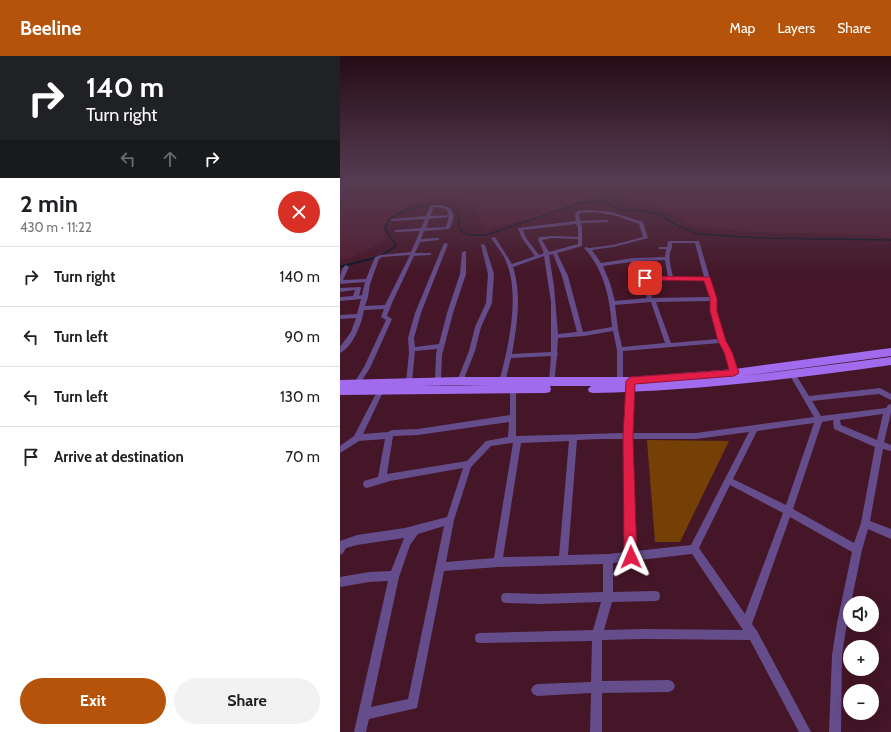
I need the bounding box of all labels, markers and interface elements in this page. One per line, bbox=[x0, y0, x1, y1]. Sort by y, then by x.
text: Beeline bbox=[20, 17, 81, 40]
text: Map bbox=[730, 19, 755, 37]
text: Layers bbox=[777, 19, 815, 37]
text: Share bbox=[837, 19, 871, 37]
text: 140 m bbox=[86, 70, 164, 104]
icon: right bbox=[20, 72, 72, 124]
text: Turn right bbox=[86, 104, 157, 126]
icon: left bbox=[117, 148, 139, 170]
icon: ahead bbox=[159, 148, 181, 170]
icon: right bbox=[201, 148, 223, 170]
text: 2 min bbox=[20, 189, 78, 218]
button: close bbox=[278, 191, 320, 233]
text: 430 m · 11:22 bbox=[20, 219, 92, 235]
pin bbox=[628, 261, 662, 295]
icon: right bbox=[20, 266, 42, 288]
icon: arrive bbox=[634, 267, 656, 289]
text: Turn right bbox=[54, 268, 115, 286]
text: 140 m bbox=[279, 268, 320, 286]
icon: left bbox=[20, 326, 42, 348]
text: Turn left bbox=[54, 328, 108, 346]
text: 90 m bbox=[284, 328, 320, 346]
icon: left bbox=[20, 386, 42, 408]
text: Turn left bbox=[54, 388, 108, 406]
text: 130 m bbox=[280, 388, 320, 406]
icon: arrive bbox=[20, 446, 42, 468]
text: Arrive at destination bbox=[54, 448, 184, 466]
text: 70 m bbox=[286, 448, 320, 466]
position arrow bbox=[610, 536, 652, 578]
map controls bbox=[843, 596, 879, 720]
button: sound bbox=[843, 596, 879, 632]
button: + bbox=[843, 640, 879, 676]
button: Exit bbox=[20, 678, 166, 724]
button: Share bbox=[174, 678, 320, 724]
button: − bbox=[843, 684, 879, 720]

